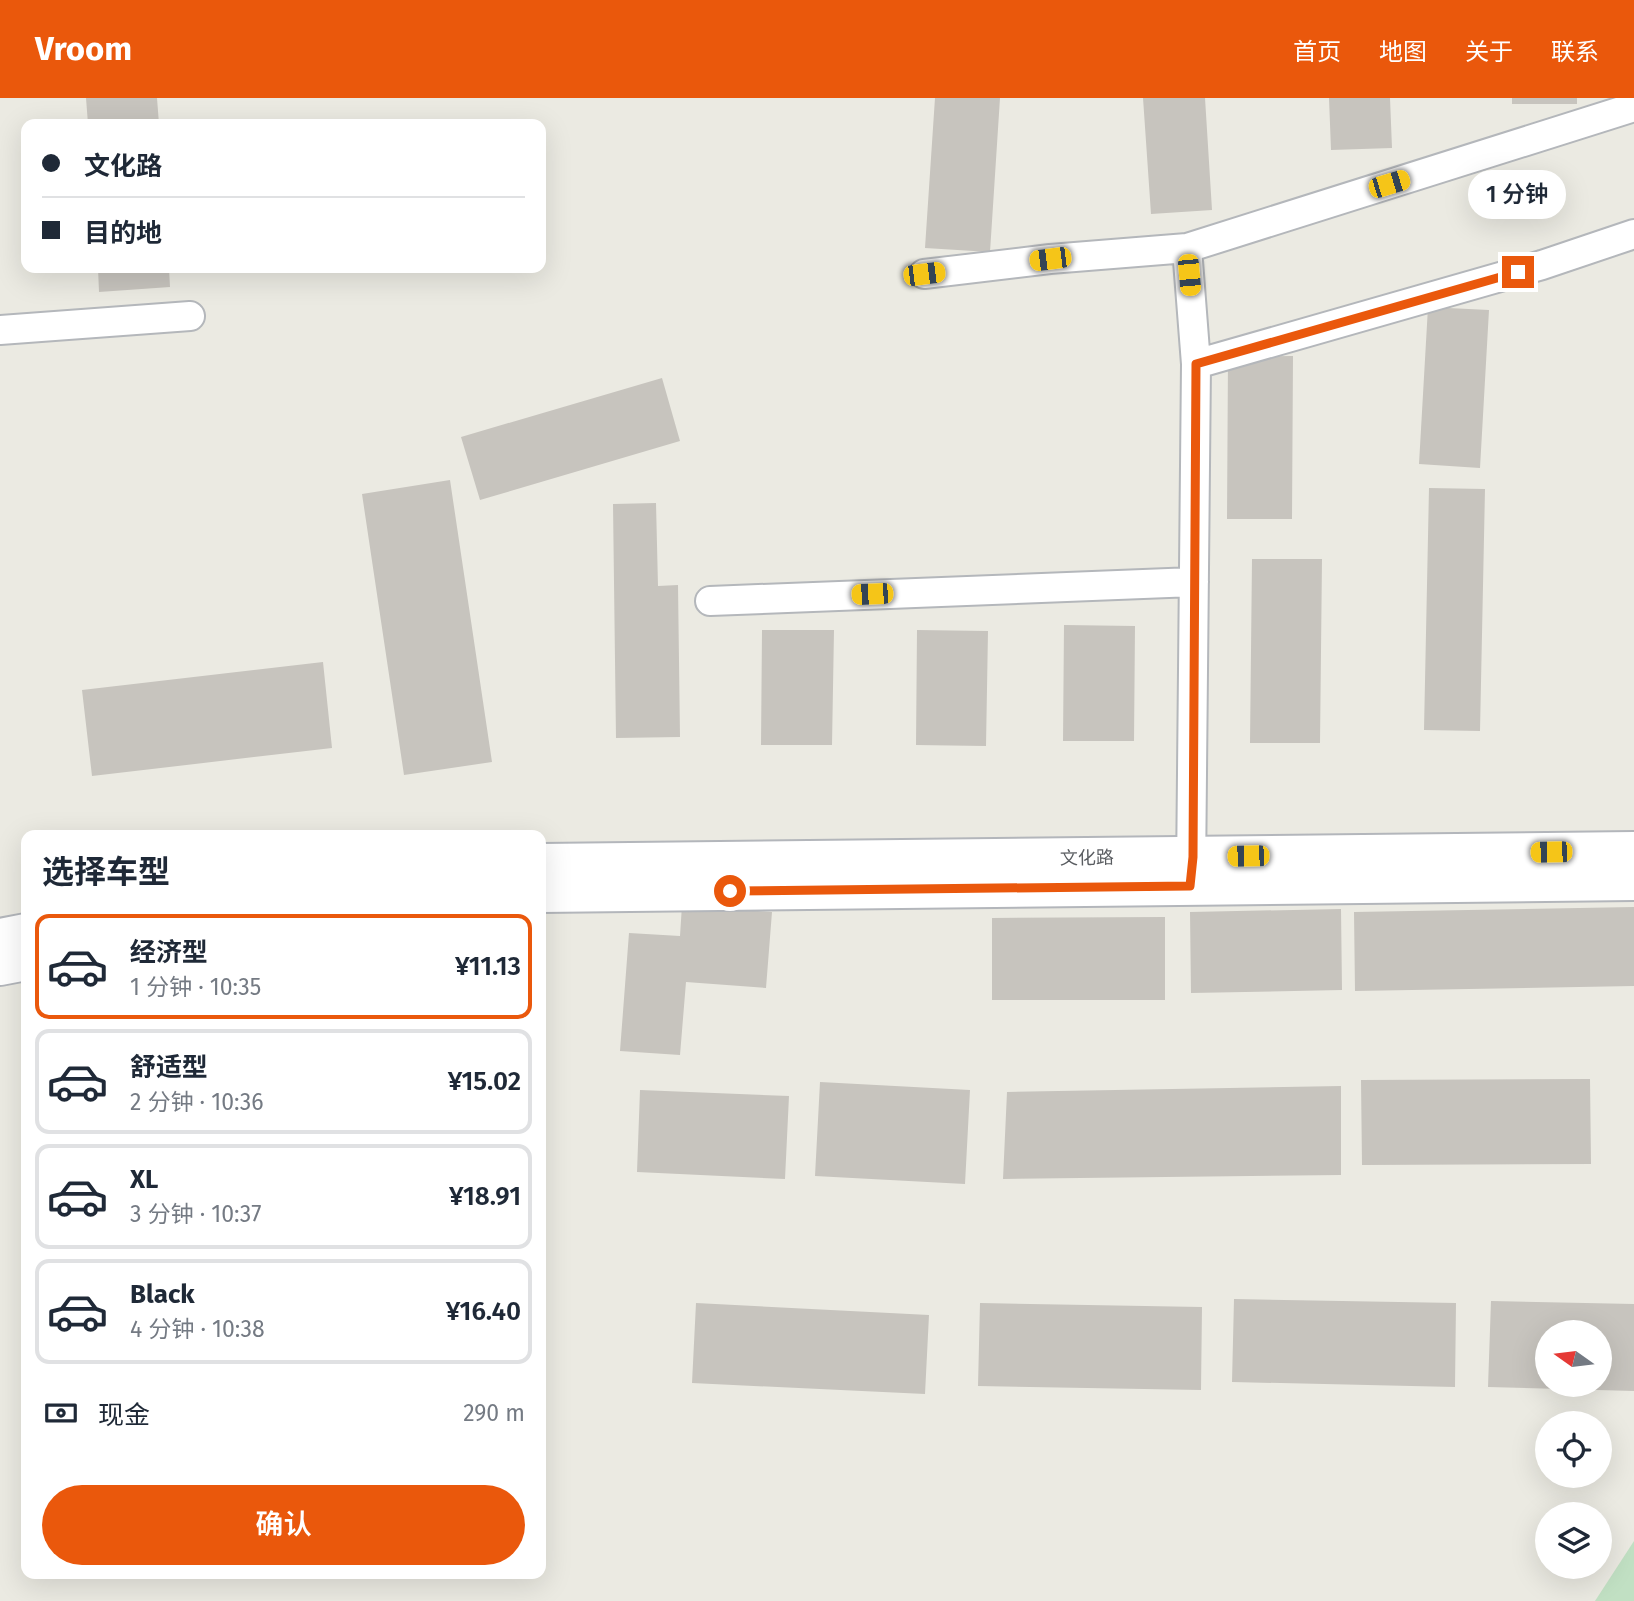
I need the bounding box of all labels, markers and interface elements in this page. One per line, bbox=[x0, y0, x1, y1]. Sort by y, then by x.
text: Vroom bbox=[35, 29, 132, 69]
text: 首页 bbox=[1293, 38, 1341, 66]
text: 地图 bbox=[1379, 38, 1427, 66]
text: 关于 bbox=[1465, 38, 1513, 66]
text: 联系 bbox=[1551, 38, 1599, 66]
text: 文化路 bbox=[84, 151, 162, 182]
car bbox=[1366, 168, 1413, 200]
callout: 1 分钟 bbox=[1469, 170, 1567, 220]
text: 1 分钟 bbox=[1486, 180, 1548, 208]
text: 目的地 bbox=[84, 218, 162, 249]
car bbox=[1028, 246, 1073, 272]
car bbox=[1177, 253, 1202, 297]
route end bbox=[1502, 256, 1534, 288]
car bbox=[902, 261, 947, 287]
car bbox=[851, 583, 894, 605]
car bbox=[1530, 841, 1573, 863]
car bbox=[1227, 845, 1270, 867]
street label: 文化路 bbox=[1060, 847, 1114, 869]
text: 选择车型 bbox=[42, 853, 170, 891]
route start bbox=[714, 875, 746, 907]
icon: car bbox=[46, 935, 109, 998]
text: 经济型 bbox=[130, 937, 208, 968]
text: ¥11.13 bbox=[455, 951, 521, 982]
text: 1 分钟 · 10:35 bbox=[130, 973, 261, 1001]
icon: car bbox=[46, 1050, 109, 1113]
text: 舒适型 bbox=[130, 1052, 208, 1083]
text: ¥15.02 bbox=[448, 1066, 521, 1097]
text: 2 分钟 · 10:36 bbox=[130, 1088, 263, 1116]
text: XL bbox=[130, 1164, 158, 1195]
icon: car bbox=[46, 1165, 109, 1228]
text: ¥18.91 bbox=[449, 1181, 521, 1212]
text: 3 分钟 · 10:37 bbox=[130, 1200, 261, 1228]
text: Black bbox=[130, 1279, 195, 1310]
icon: car bbox=[46, 1280, 109, 1343]
text: ¥16.40 bbox=[446, 1296, 521, 1327]
text: 4 分钟 · 10:38 bbox=[130, 1315, 265, 1343]
north arrow bbox=[1535, 1320, 1612, 1396]
map controls bbox=[1535, 1320, 1612, 1579]
icon: cash bbox=[42, 1394, 80, 1432]
text: 290 m bbox=[463, 1399, 525, 1427]
text: 现金 bbox=[98, 1400, 150, 1431]
button: locate bbox=[1535, 1411, 1612, 1488]
button: 确认 bbox=[42, 1485, 525, 1565]
button: layers bbox=[1535, 1502, 1612, 1579]

